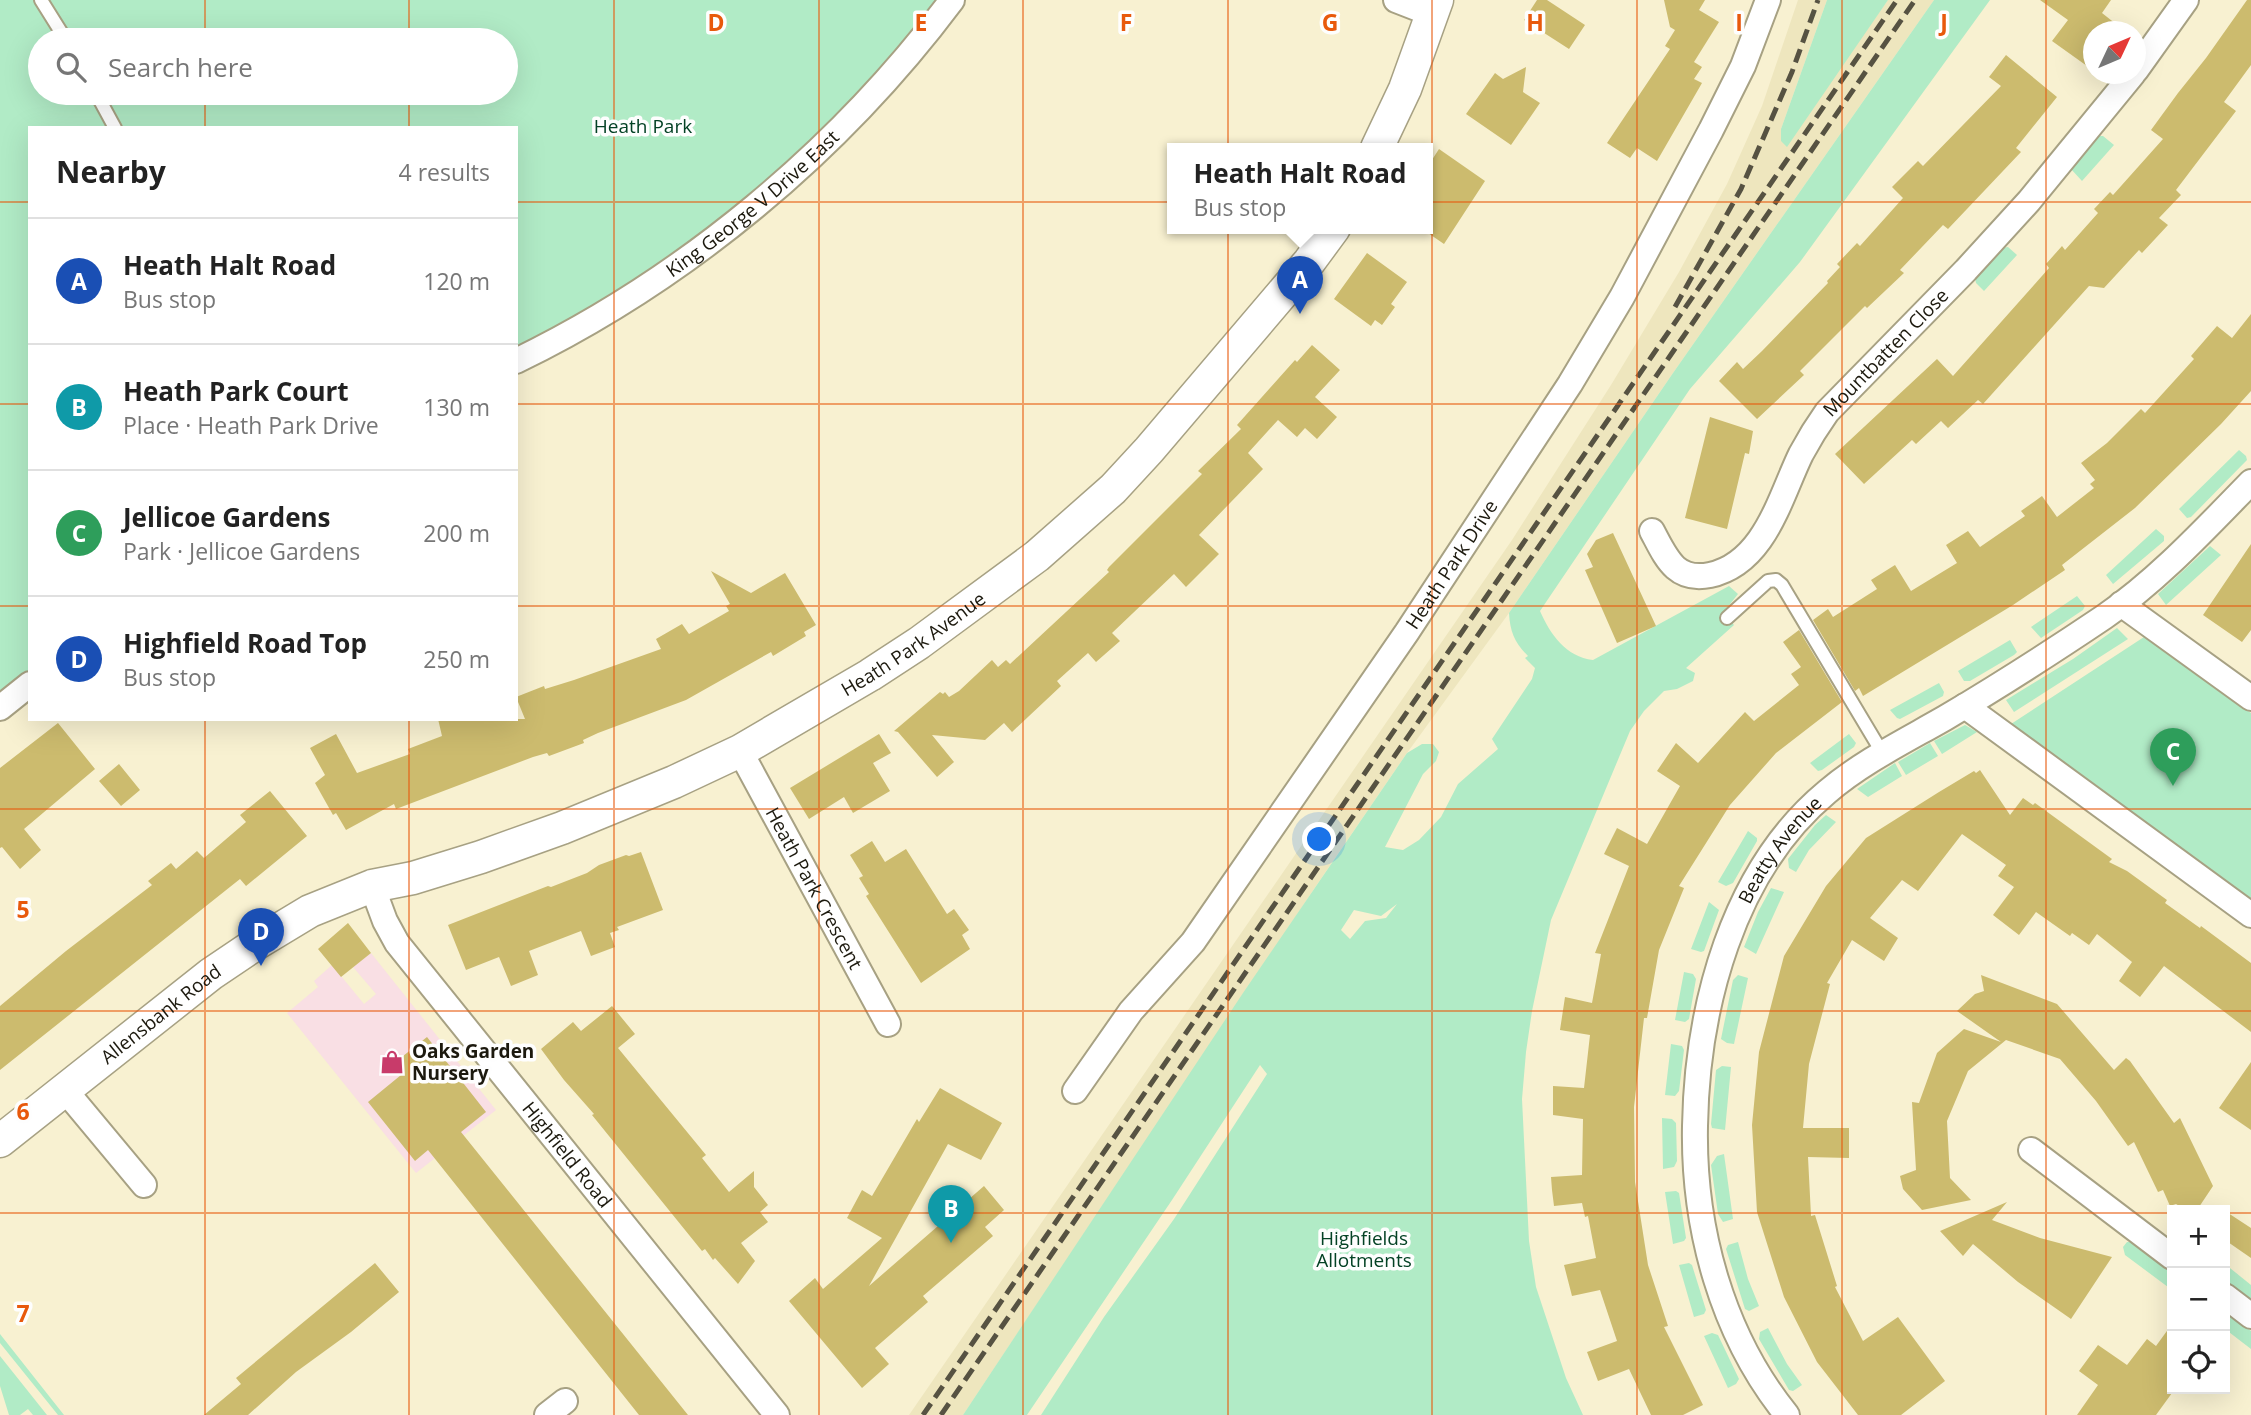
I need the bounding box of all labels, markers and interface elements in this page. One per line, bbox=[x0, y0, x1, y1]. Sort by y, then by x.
text: D bbox=[707, 6, 725, 38]
text: E bbox=[915, 6, 927, 38]
text: F bbox=[1120, 6, 1132, 38]
text: G bbox=[1322, 6, 1338, 38]
text: H bbox=[1526, 6, 1544, 38]
text: I bbox=[1735, 6, 1743, 38]
text: J bbox=[1938, 6, 1948, 38]
north arrow bbox=[2083, 21, 2146, 84]
search box bbox=[28, 28, 518, 105]
icon: search bbox=[52, 48, 90, 86]
text: Search here bbox=[108, 49, 253, 85]
park label: Heath Park bbox=[594, 113, 692, 139]
street label: King George V Drive East bbox=[661, 124, 845, 283]
popup bbox=[1167, 143, 1433, 234]
text: Nearby bbox=[56, 151, 166, 192]
text: Heath Halt Road bbox=[1193, 155, 1407, 191]
text: 4 results bbox=[399, 156, 490, 188]
text: Bus stop bbox=[1193, 191, 1286, 223]
text: Heath Halt Road bbox=[123, 247, 336, 283]
pin: A bbox=[1277, 256, 1323, 314]
text: A bbox=[71, 265, 87, 297]
text: 120 m bbox=[423, 265, 490, 297]
text: Bus stop bbox=[123, 283, 216, 315]
street label: Mountbatten Close bbox=[1817, 283, 1954, 422]
text: Heath Park Court bbox=[123, 373, 349, 409]
text: B bbox=[71, 391, 87, 423]
text: 130 m bbox=[423, 391, 490, 423]
text: Place · Heath Park Drive bbox=[123, 409, 379, 441]
street label: Heath Park Drive bbox=[1399, 495, 1503, 634]
text: Jellicoe Gardens bbox=[123, 499, 331, 535]
text: C bbox=[72, 517, 86, 549]
text: 200 m bbox=[423, 517, 490, 549]
text: Park · Jellicoe Gardens bbox=[123, 535, 360, 567]
street label: Heath Park Avenue bbox=[836, 585, 991, 702]
text: Highfield Road Top bbox=[123, 625, 367, 661]
text: D bbox=[70, 643, 88, 675]
text: 250 m bbox=[423, 643, 490, 675]
text: Bus stop bbox=[123, 661, 216, 693]
pin: C bbox=[2150, 728, 2196, 786]
street label: Beatty Avenue bbox=[1732, 790, 1827, 908]
street label: Heath Park Crescent bbox=[760, 802, 869, 974]
your location bbox=[1302, 822, 1336, 856]
text: 5 bbox=[16, 893, 30, 925]
pin: D bbox=[238, 908, 284, 966]
street label: Allensbank Road bbox=[95, 958, 226, 1070]
place label: Oaks Garden Nursery bbox=[412, 1038, 534, 1086]
shop icon: Oaks Garden Nursery bbox=[378, 1048, 406, 1076]
text: 6 bbox=[16, 1095, 30, 1127]
street label: Highfield Road bbox=[517, 1096, 618, 1213]
pin: B bbox=[928, 1185, 974, 1243]
map controls bbox=[2167, 1205, 2230, 1394]
button: + bbox=[2167, 1205, 2230, 1268]
park label: Highfields Allotments bbox=[1316, 1225, 1412, 1273]
button: − bbox=[2167, 1268, 2230, 1331]
text: 7 bbox=[16, 1297, 30, 1329]
button: locate bbox=[2167, 1331, 2230, 1394]

